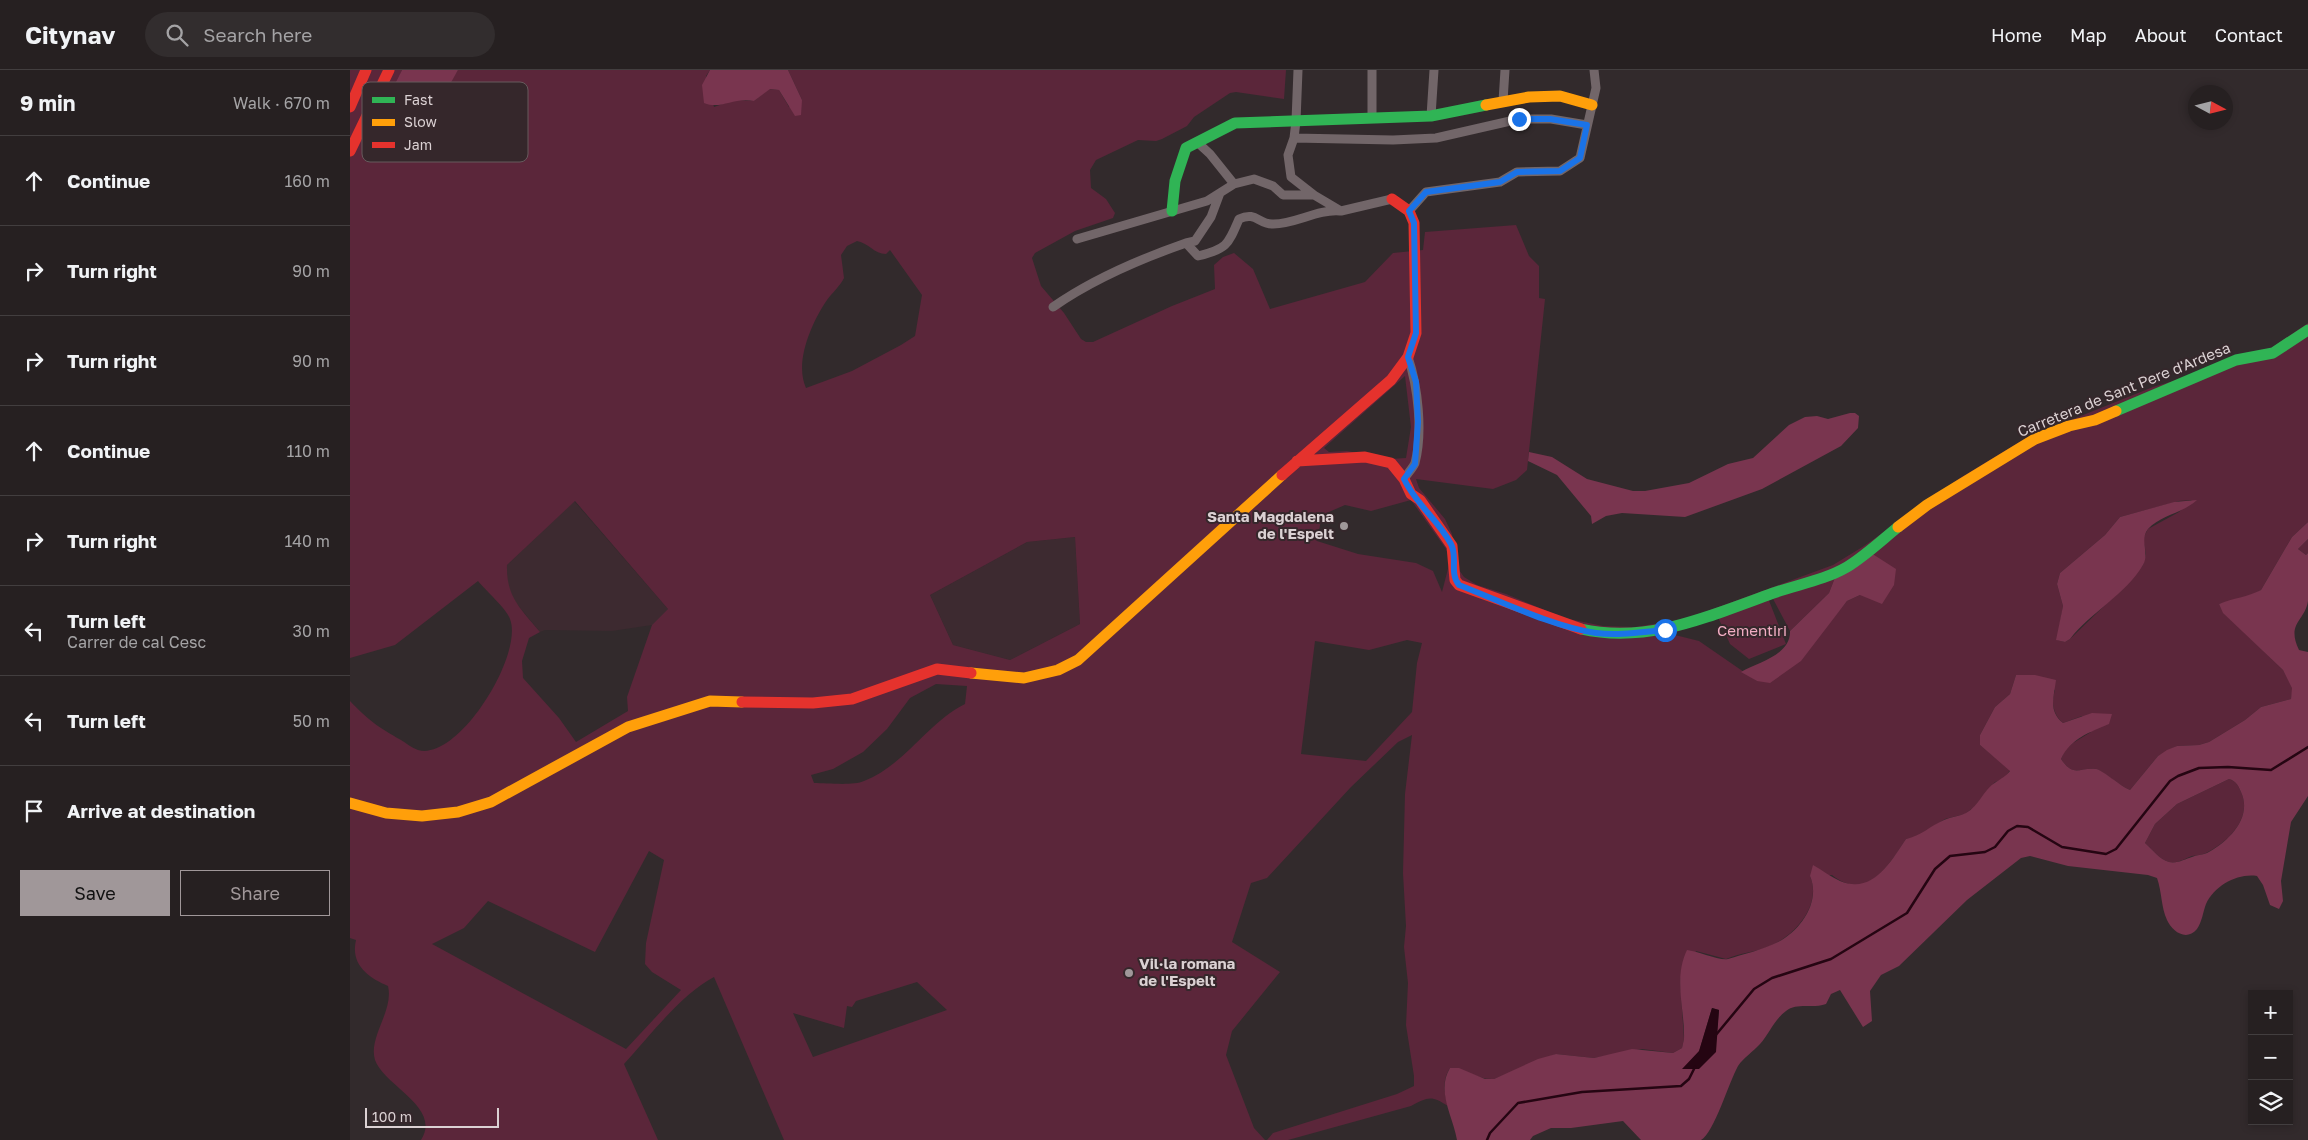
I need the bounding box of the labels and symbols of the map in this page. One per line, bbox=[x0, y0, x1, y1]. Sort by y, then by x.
legend bbox=[362, 82, 528, 162]
north arrow bbox=[2188, 85, 2233, 130]
text: Fast bbox=[404, 91, 433, 108]
route end bbox=[1508, 108, 1531, 131]
text: Slow bbox=[404, 113, 437, 130]
text: Jam bbox=[404, 136, 432, 153]
street label: Carretera de Sant Pere d'Ardesa bbox=[2015, 338, 2233, 440]
place label: Santa Magdalena de l'Espelt bbox=[1207, 507, 1334, 542]
marker: Santa Magdalena de l'Espelt bbox=[1338, 520, 1350, 532]
route start bbox=[1654, 619, 1677, 642]
park label: Cementiri bbox=[1717, 621, 1787, 639]
place label: Vil·la romana de l'Espelt bbox=[1139, 954, 1236, 989]
marker: Vil·la romana de l'Espelt bbox=[1123, 967, 1135, 979]
scale bar bbox=[365, 1105, 499, 1128]

